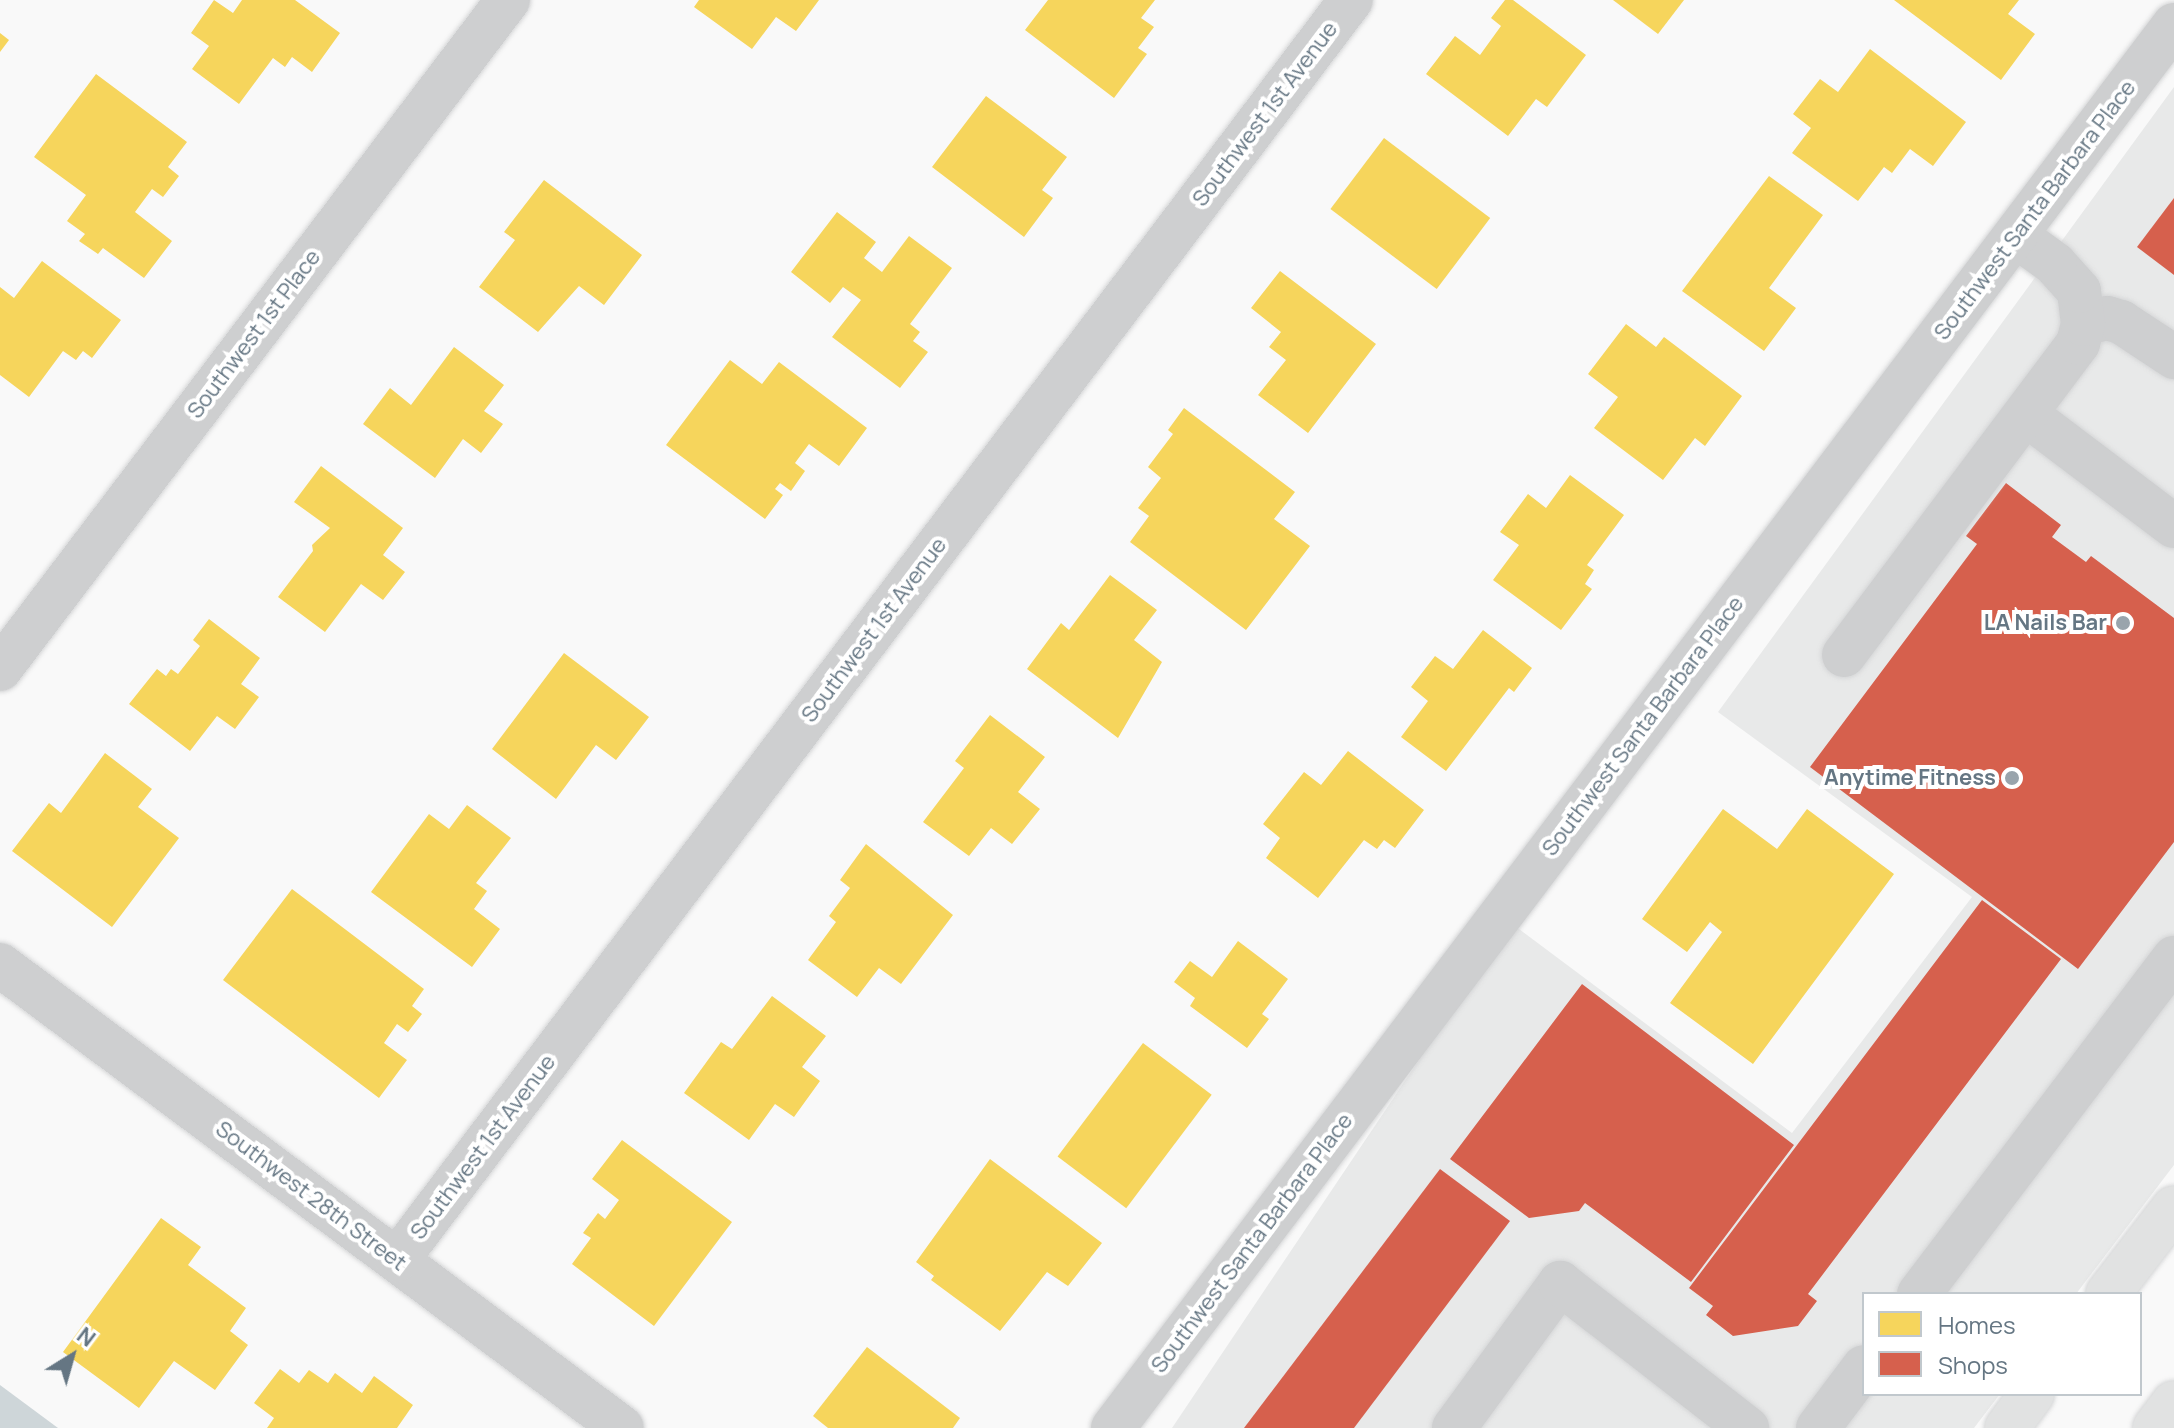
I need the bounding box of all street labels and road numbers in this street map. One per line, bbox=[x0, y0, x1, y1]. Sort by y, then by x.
street label: Southwest 1st Avenue bbox=[1187, 17, 1343, 211]
street label: Southwest Santa Barbara Place bbox=[1929, 75, 2141, 345]
street label: Southwest 1st Place bbox=[182, 244, 326, 424]
street label: Southwest 1st Avenue bbox=[796, 533, 952, 727]
street label: Southwest Santa Barbara Place bbox=[1537, 591, 1749, 861]
street label: Southwest 1st Avenue bbox=[405, 1050, 561, 1244]
street label: Southwest Santa Barbara Place bbox=[1146, 1108, 1358, 1378]
street label: Southwest 28th Street bbox=[210, 1116, 412, 1276]

